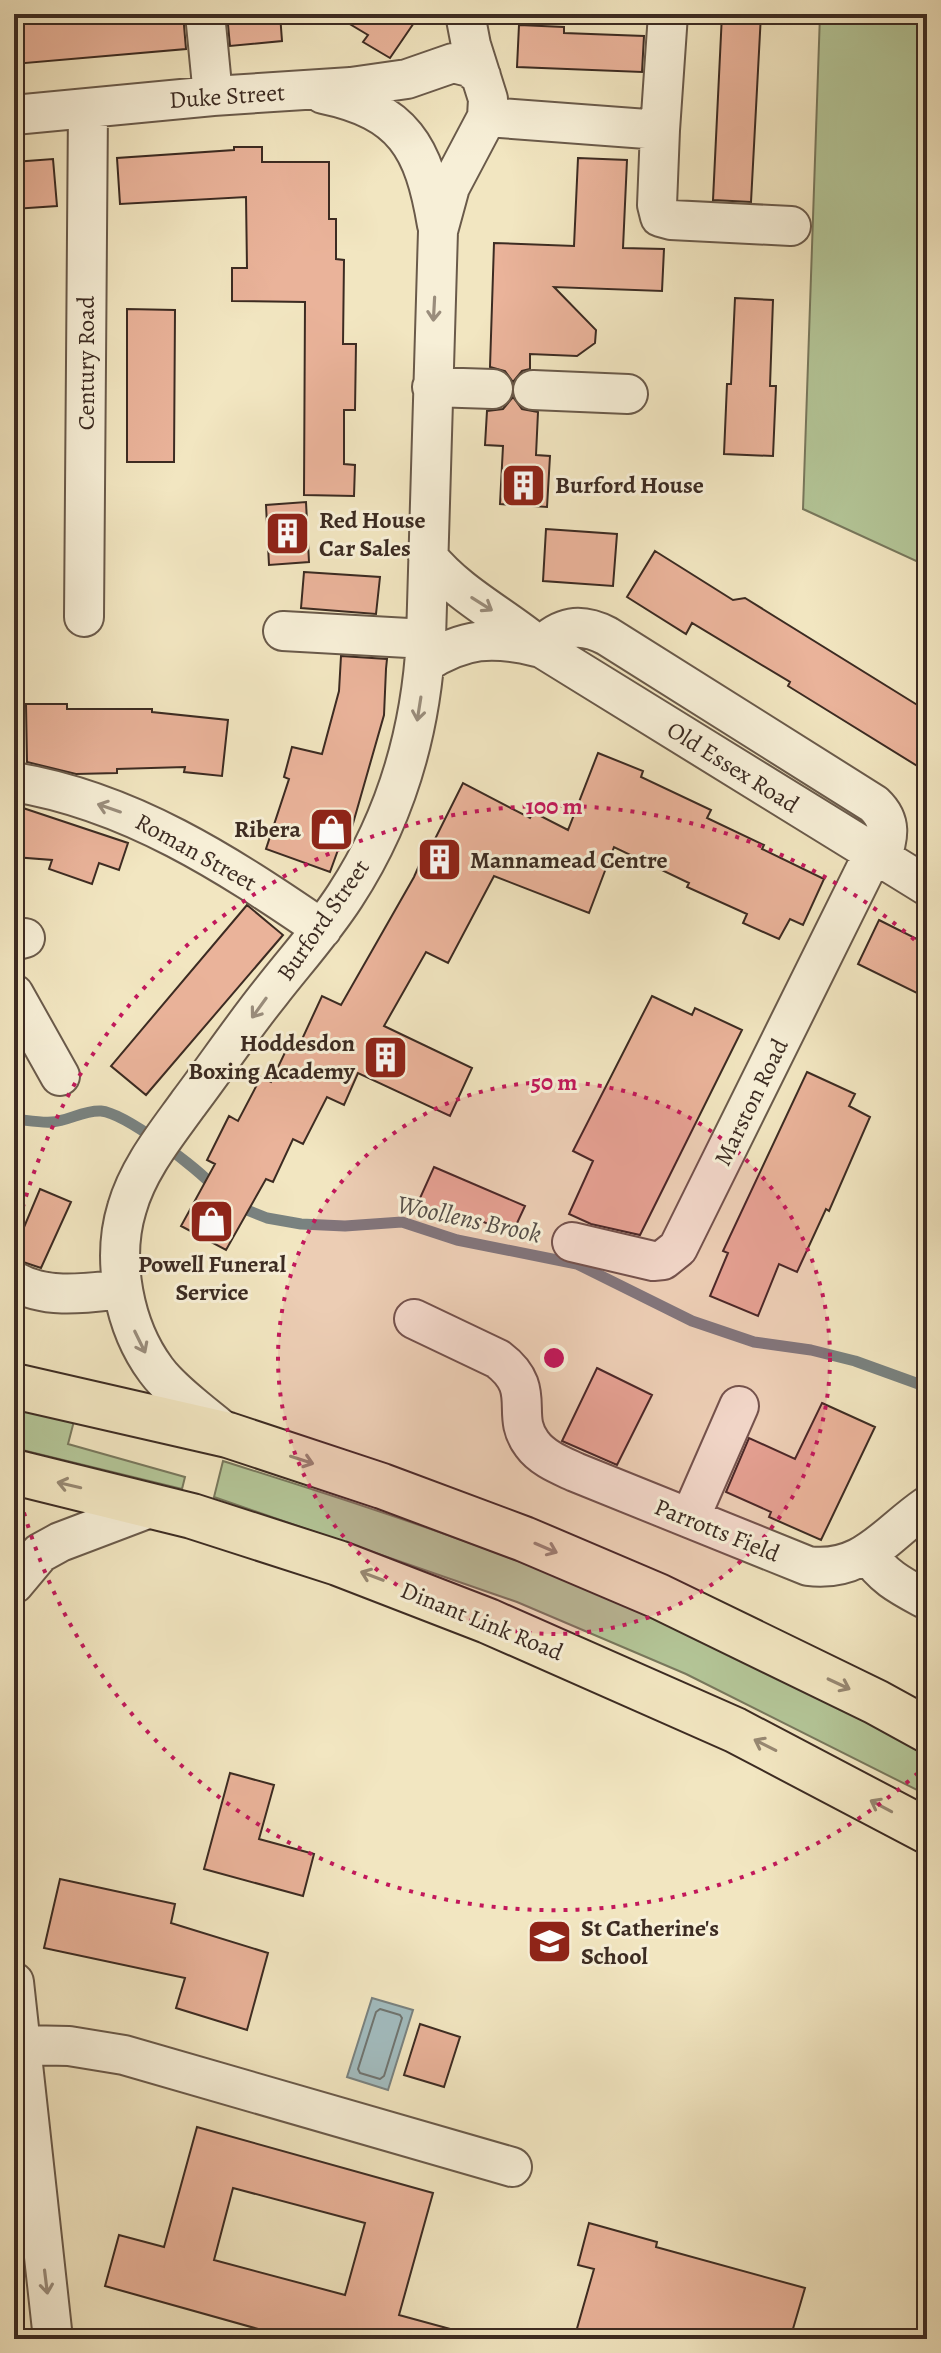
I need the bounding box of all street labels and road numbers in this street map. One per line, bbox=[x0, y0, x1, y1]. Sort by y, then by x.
street label: Duke Street bbox=[168, 76, 286, 116]
street label: Century Road bbox=[70, 296, 102, 430]
street label: Old Essex Road bbox=[661, 714, 805, 820]
street label: Roman Street bbox=[130, 806, 262, 899]
street label: Burford Street bbox=[269, 853, 377, 987]
street label: Marston Road bbox=[706, 1033, 796, 1171]
street label: Parrotts Field bbox=[650, 1490, 784, 1570]
street label: Dinant Link Road bbox=[396, 1574, 568, 1668]

